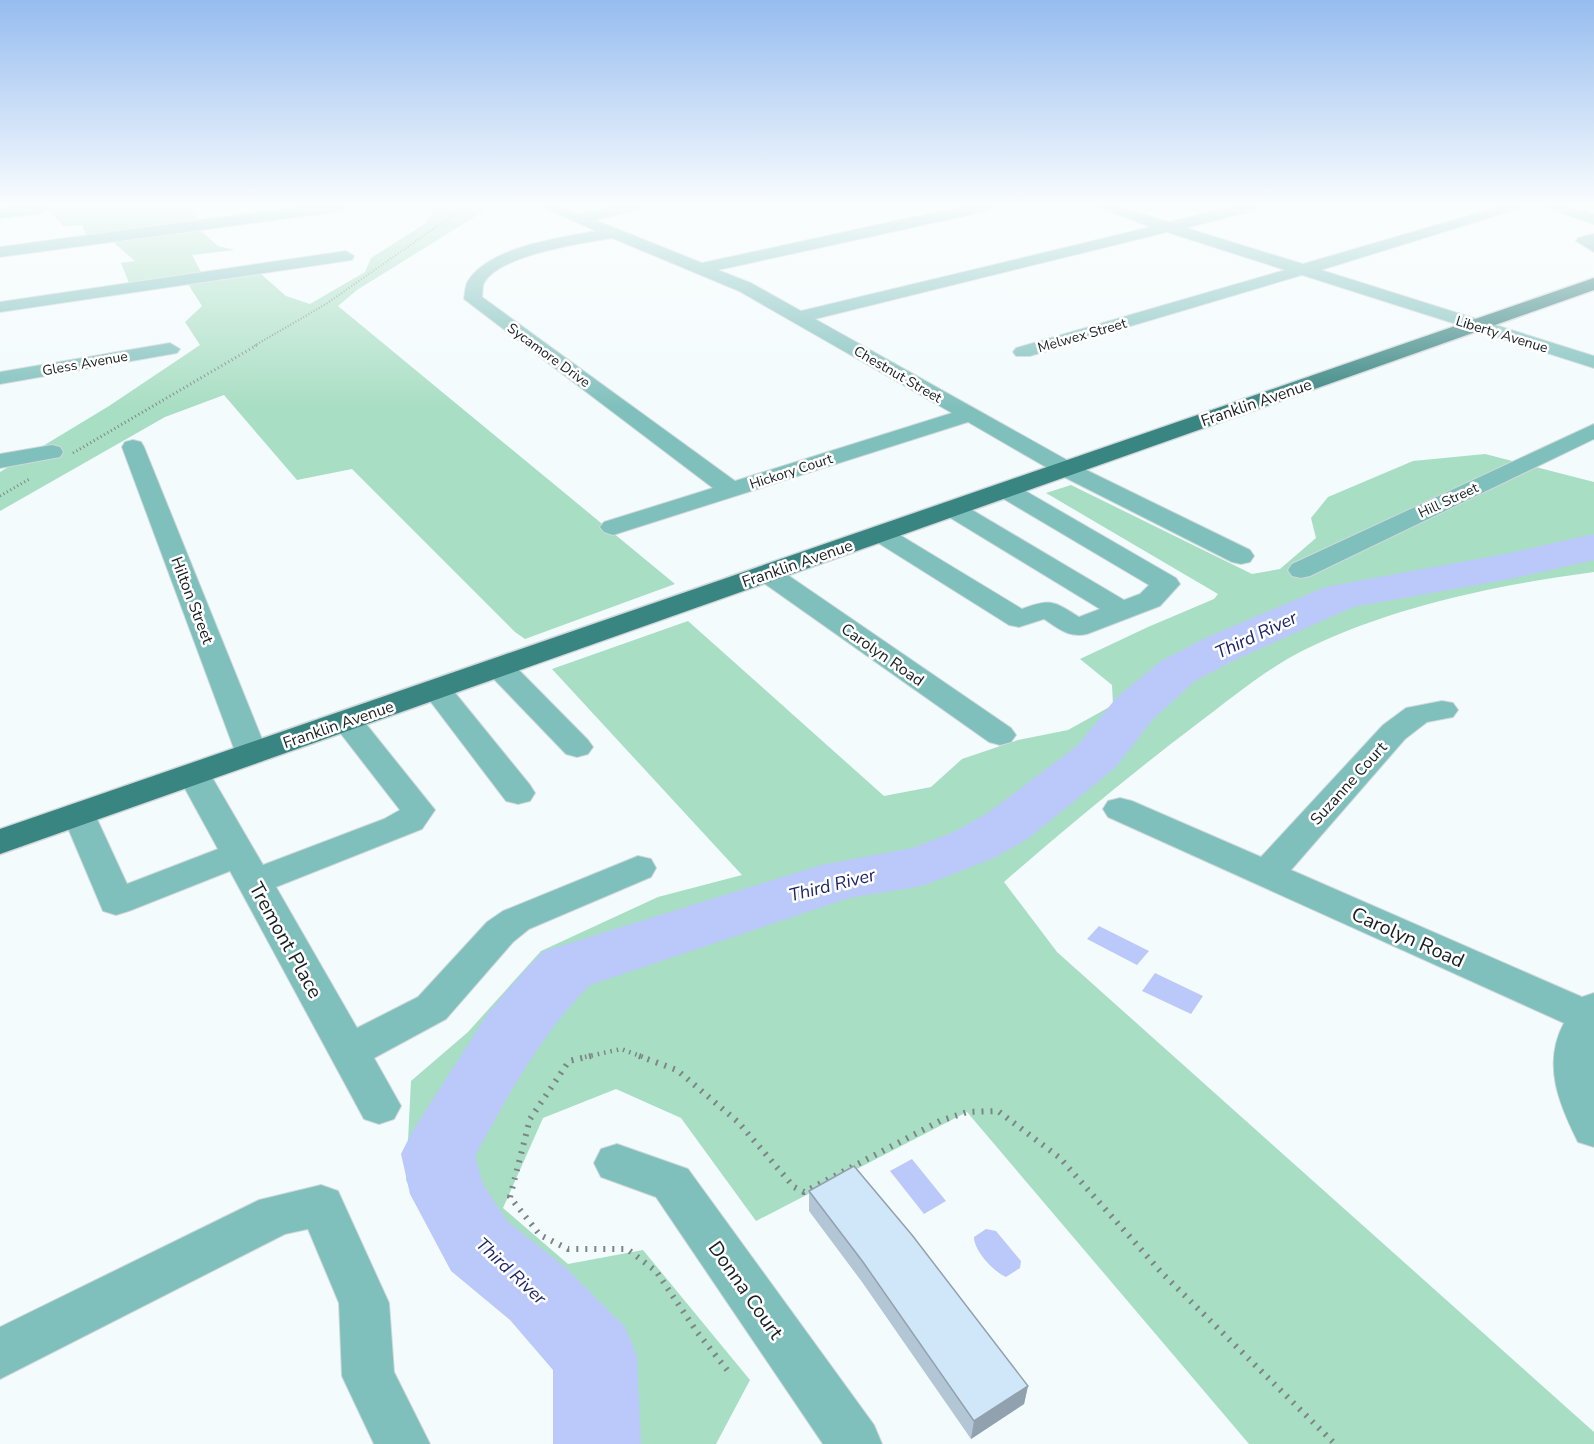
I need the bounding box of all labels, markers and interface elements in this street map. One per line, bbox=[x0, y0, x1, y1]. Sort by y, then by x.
street label: Liberty Avenue bbox=[1454, 311, 1550, 357]
street label: Melwex Street bbox=[1035, 314, 1129, 357]
street label: Sycamore Drive bbox=[503, 319, 594, 392]
street label: Chestnut Street bbox=[850, 341, 945, 407]
street label: Gless Avenue bbox=[41, 347, 129, 380]
street label: Franklin Avenue bbox=[1198, 374, 1315, 432]
street label: Hickory Court bbox=[747, 449, 835, 494]
street label: Hill Street bbox=[1415, 478, 1481, 523]
street label: Franklin Avenue bbox=[739, 535, 856, 593]
street label: Hilton Street bbox=[165, 554, 219, 647]
water label: Third River bbox=[1211, 605, 1301, 664]
street label: Carolyn Road bbox=[837, 618, 928, 692]
street label: Franklin Avenue bbox=[280, 696, 397, 754]
street label: Suzanne Court bbox=[1305, 737, 1392, 830]
water label: Third River bbox=[786, 863, 878, 907]
street label: Tremont Place bbox=[243, 877, 329, 1003]
street label: Carolyn Road bbox=[1347, 901, 1469, 974]
water label: Third River bbox=[471, 1232, 552, 1310]
street label: Donna Court bbox=[702, 1236, 790, 1346]

